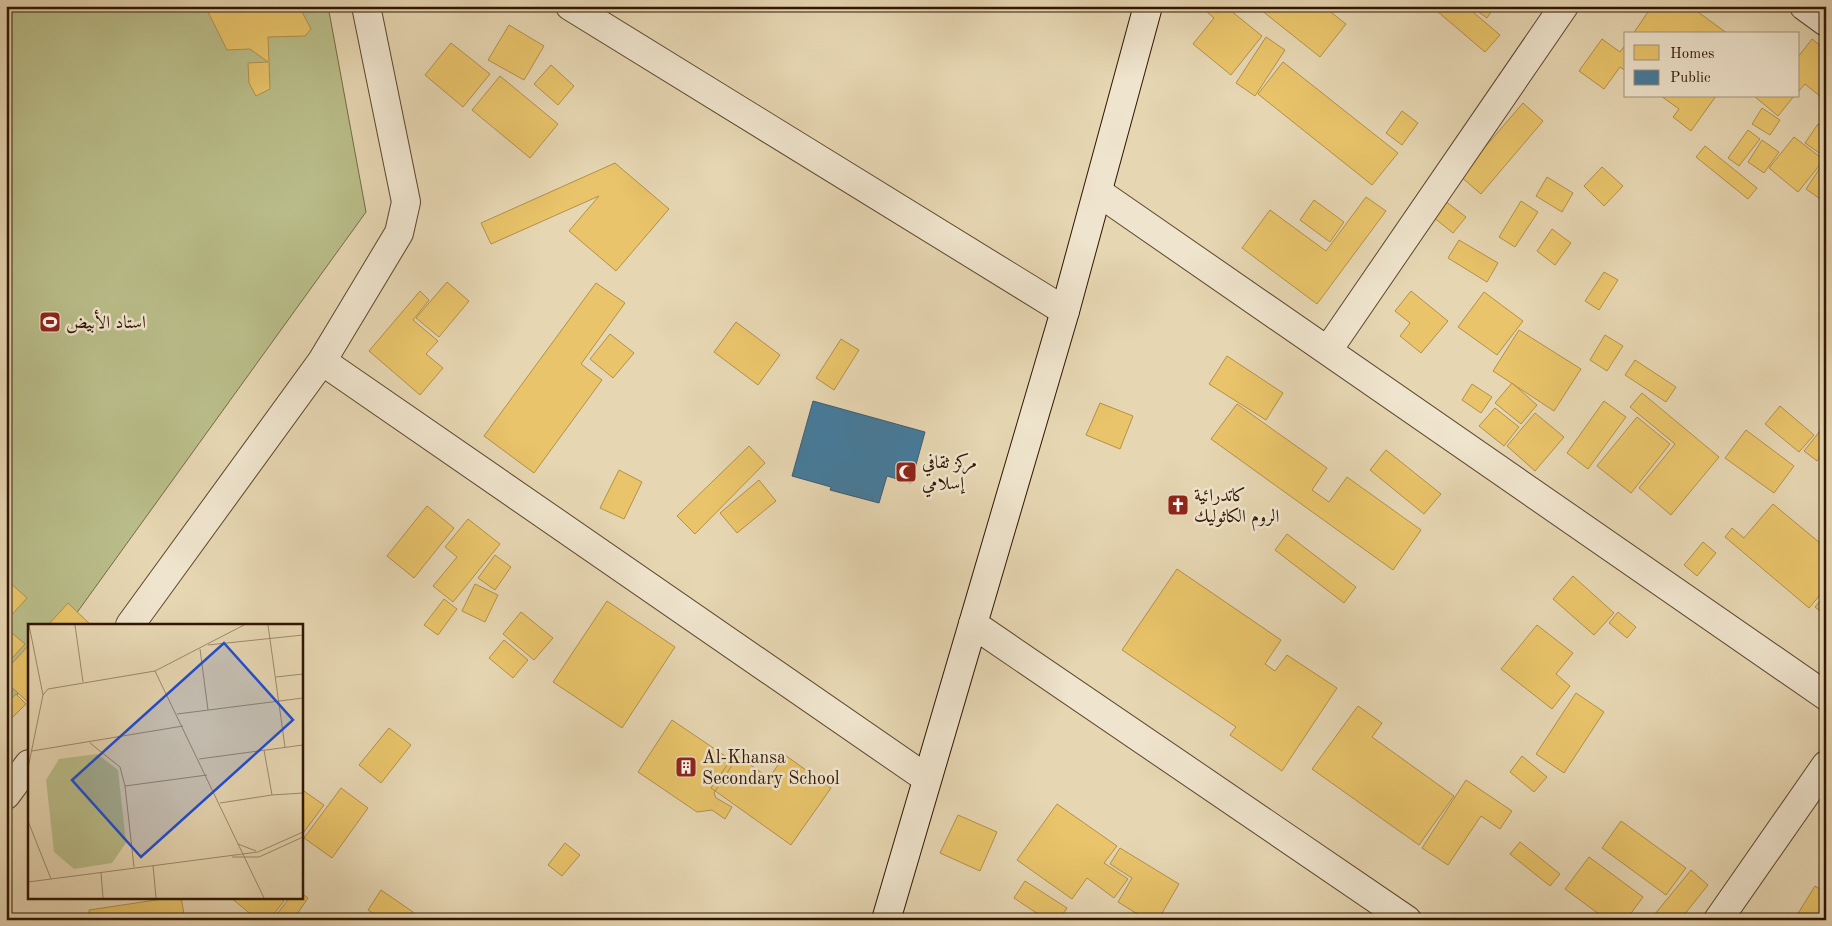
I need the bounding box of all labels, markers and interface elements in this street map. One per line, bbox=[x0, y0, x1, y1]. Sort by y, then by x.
legend bbox=[1624, 32, 1800, 98]
text: Homes bbox=[1670, 47, 1715, 62]
text: Public bbox=[1670, 71, 1711, 86]
place label: استاد الأبيض bbox=[66, 309, 146, 334]
sports icon: استاد الأبيض bbox=[38, 310, 62, 334]
place label: مركز ثقافي إسلامي bbox=[922, 452, 977, 498]
mosque icon: مركز ثقافي إسلامي bbox=[894, 460, 918, 484]
place label: كاتدرائية الروم الكاثوليك bbox=[1194, 486, 1279, 532]
church icon: كاتدرائية الروم الكاثوليك bbox=[1166, 493, 1190, 517]
inset map bbox=[28, 624, 302, 898]
place label: Al-Khansa Secondary School bbox=[702, 749, 840, 788]
building icon: Al-Khansa Secondary School bbox=[674, 755, 698, 779]

